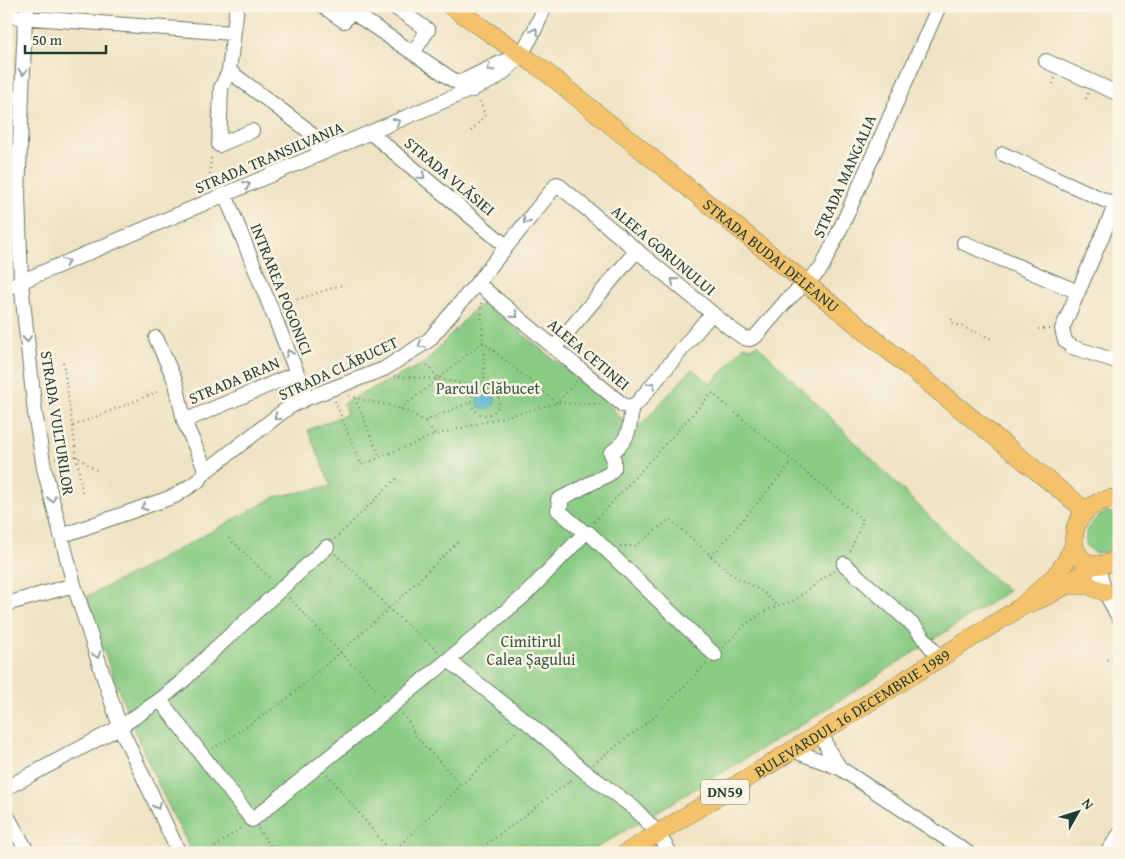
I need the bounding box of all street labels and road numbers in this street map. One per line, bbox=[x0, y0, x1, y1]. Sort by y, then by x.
street label: STRADA MANGALIA bbox=[806, 110, 882, 242]
street label: STRADA TRANSILVANIA bbox=[191, 115, 347, 199]
street label: STRADA VLĂSIEI bbox=[399, 131, 501, 221]
street label: STRADA BUDAI DELEANU bbox=[698, 192, 845, 318]
street label: ALEEA GORUNULUI bbox=[606, 199, 722, 301]
street label: INTRAREA POGONICI bbox=[245, 219, 319, 359]
street label: ALEEA CETINEI bbox=[543, 312, 635, 396]
street label: STRADA CLĂBUCET bbox=[274, 330, 402, 406]
street label: STRADA VULTURILOR bbox=[35, 349, 81, 498]
street label: STRADA BRAN bbox=[185, 350, 284, 410]
street label: BULEVARDUL 16 DECEMBRIE 1989 bbox=[749, 642, 955, 783]
road number: DN59 bbox=[701, 780, 749, 804]

